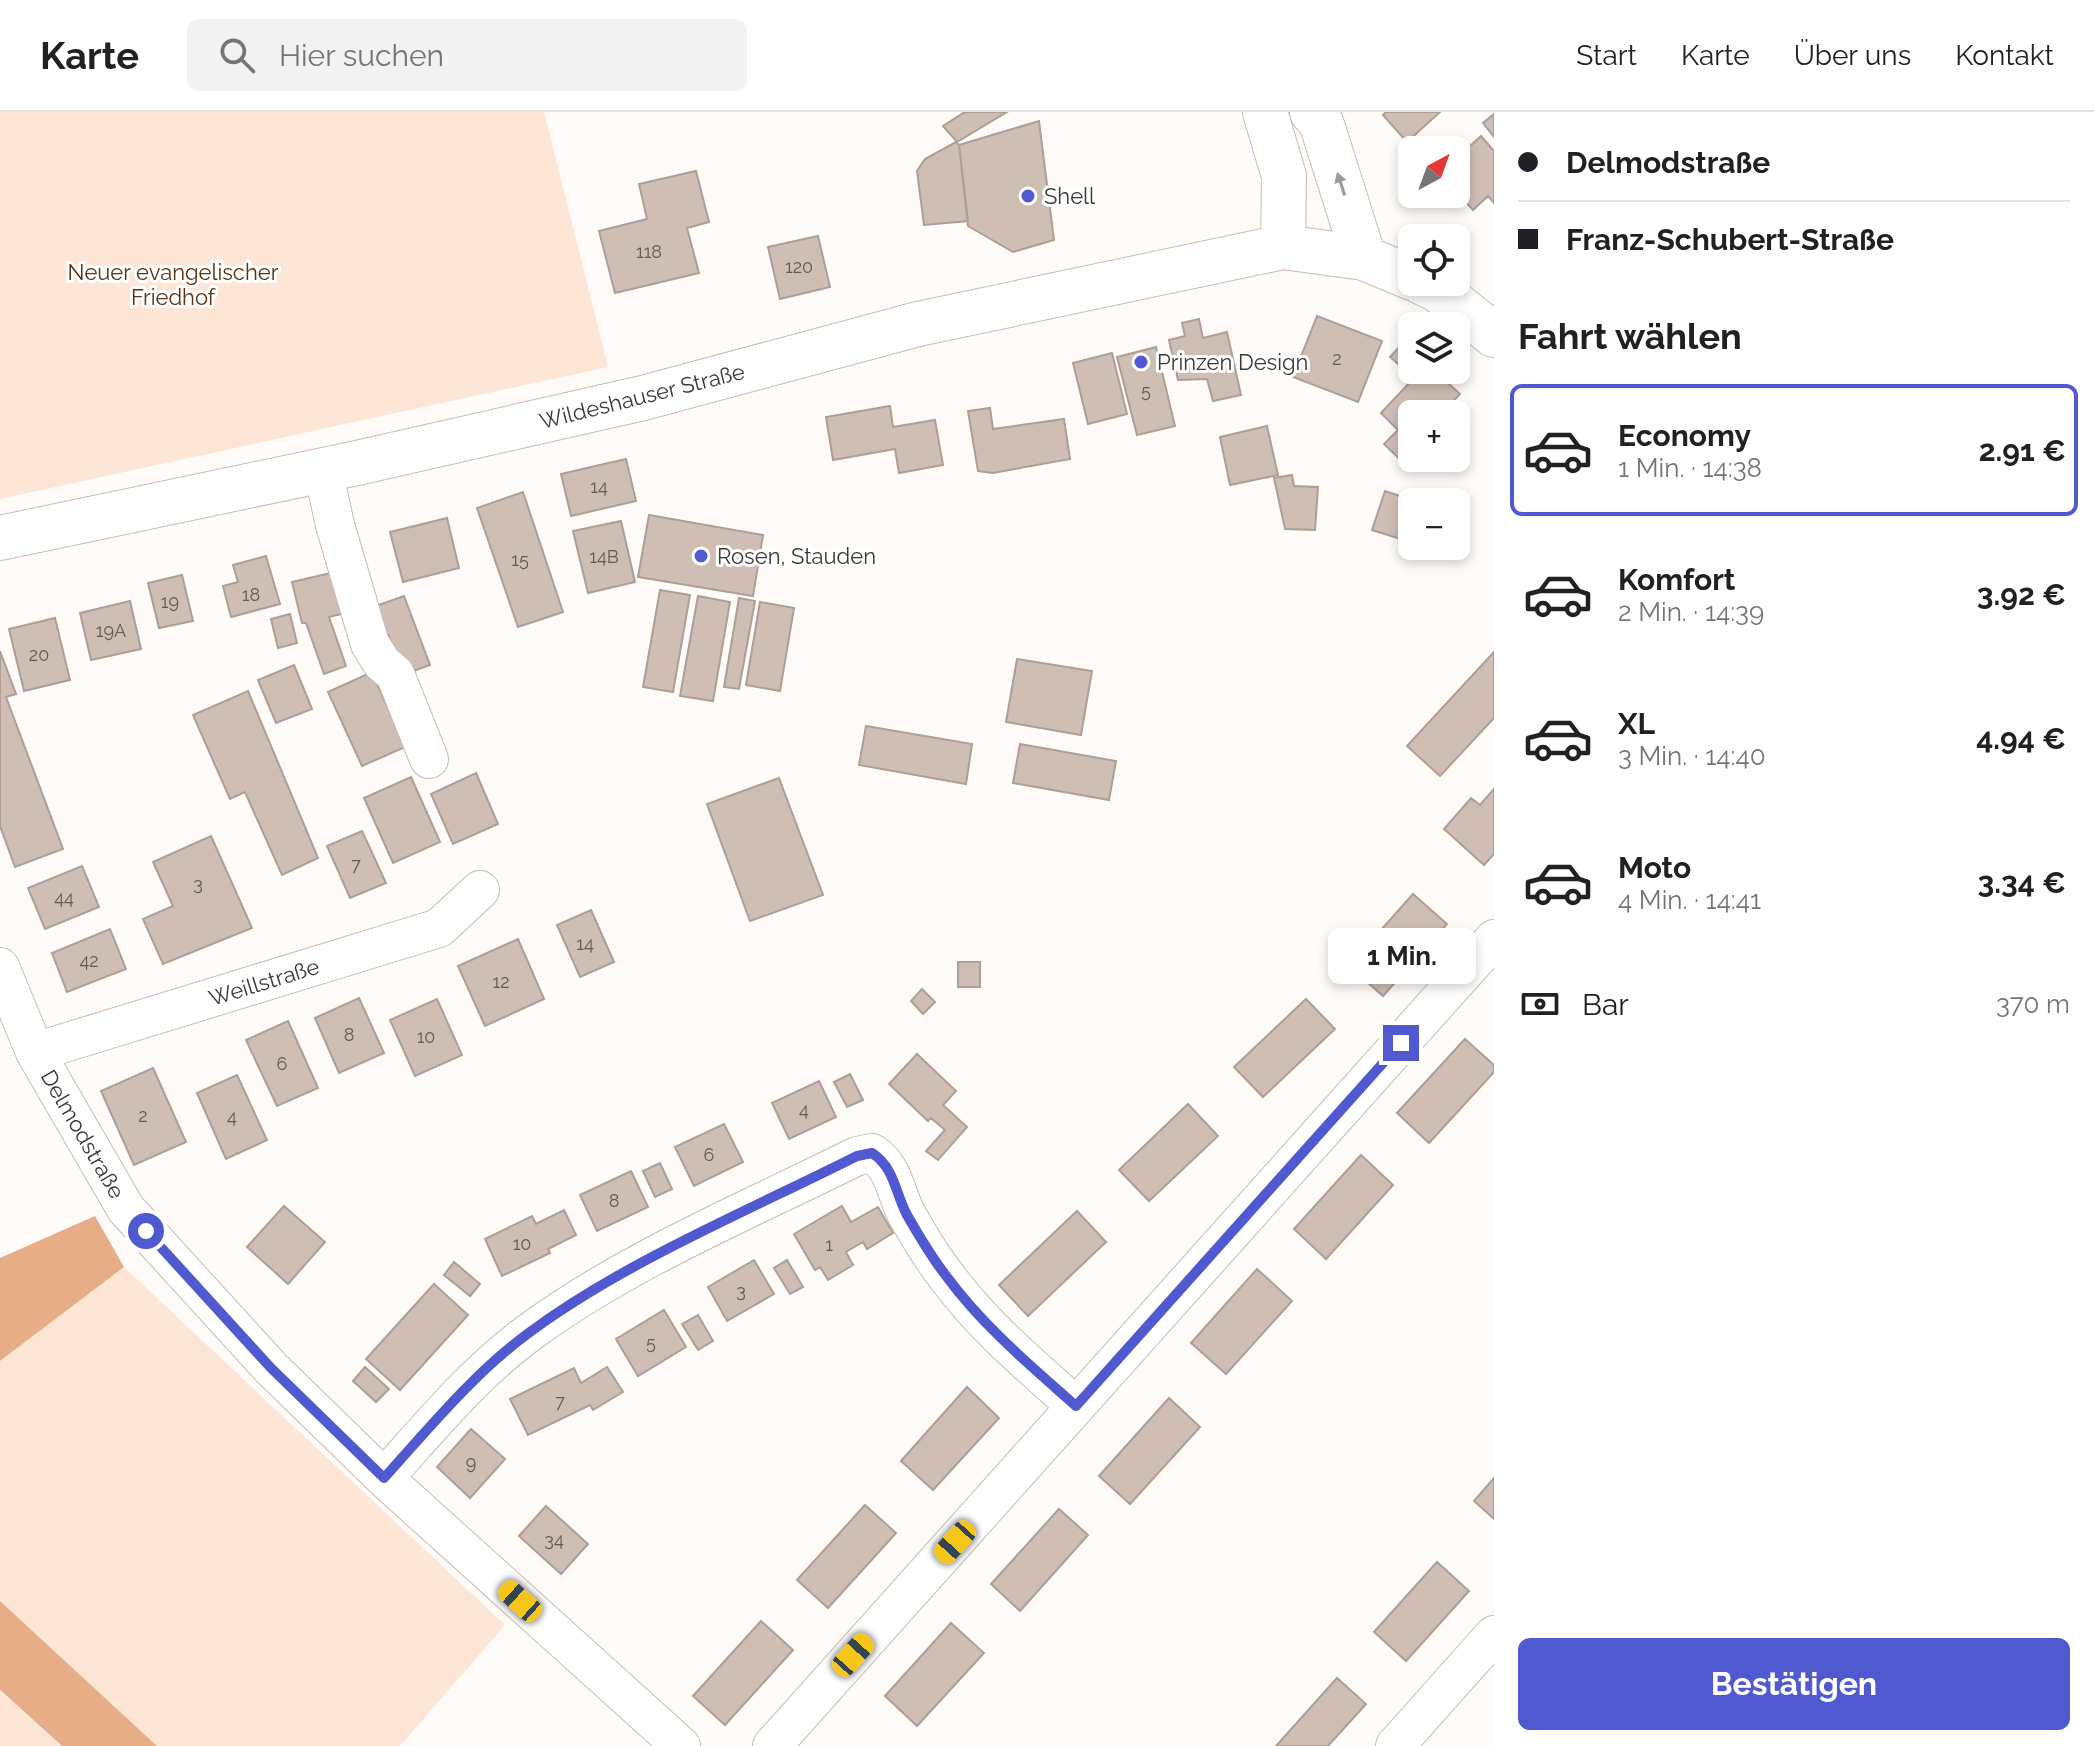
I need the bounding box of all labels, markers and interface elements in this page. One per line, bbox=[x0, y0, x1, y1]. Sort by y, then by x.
search box bbox=[187, 19, 747, 91]
text: Karte bbox=[40, 33, 139, 78]
icon: search bbox=[215, 33, 259, 77]
text: Hier suchen bbox=[279, 38, 444, 73]
text: Start bbox=[1576, 39, 1637, 72]
text: Karte bbox=[1681, 39, 1750, 72]
text: Über uns bbox=[1794, 39, 1911, 72]
text: Kontakt bbox=[1955, 39, 2054, 72]
north arrow bbox=[1398, 136, 1470, 208]
map controls bbox=[1398, 136, 1470, 560]
text: Delmodstraße bbox=[1566, 145, 1770, 180]
one-way arrow bbox=[1334, 171, 1346, 195]
place label: Shell bbox=[1044, 183, 1095, 209]
marker: Shell bbox=[1019, 187, 1037, 205]
text: Franz-Schubert-Straße bbox=[1566, 222, 1894, 257]
button: locate bbox=[1398, 224, 1470, 296]
house number: 118 bbox=[636, 241, 662, 262]
house number: 120 bbox=[785, 256, 813, 277]
park label: Neuer evangelischer Friedhof bbox=[68, 259, 279, 310]
button: layers bbox=[1398, 312, 1470, 384]
text: Fahrt wählen bbox=[1518, 315, 1742, 357]
house number: 2 bbox=[1332, 348, 1342, 369]
place label: Prinzen Design bbox=[1157, 349, 1308, 375]
marker: Prinzen Design bbox=[1132, 353, 1150, 371]
street label: Wildeshauser Straße bbox=[537, 358, 747, 434]
house number: 5 bbox=[1141, 380, 1151, 401]
button: + bbox=[1398, 400, 1470, 472]
icon: car bbox=[1522, 414, 1594, 486]
text: Economy bbox=[1618, 418, 1751, 453]
text: 2.91 € bbox=[1979, 433, 2066, 468]
text: 1 Min. · 14:38 bbox=[1618, 453, 1762, 483]
house number: 14 bbox=[590, 476, 608, 497]
button: − bbox=[1398, 488, 1470, 560]
place label: Rosen, Stauden bbox=[717, 543, 876, 569]
house number: 14B bbox=[589, 546, 619, 567]
marker: Rosen, Stauden bbox=[692, 547, 710, 565]
house number: 15 bbox=[511, 549, 529, 570]
icon: car bbox=[1522, 558, 1594, 630]
text: Komfort bbox=[1618, 562, 1735, 597]
text: 3.92 € bbox=[1977, 577, 2066, 612]
house number: 18 bbox=[242, 584, 260, 605]
house number: 19 bbox=[161, 591, 179, 612]
text: 2 Min. · 14:39 bbox=[1618, 597, 1764, 627]
house number: 19A bbox=[96, 620, 126, 641]
house number: 20 bbox=[29, 644, 49, 665]
icon: car bbox=[1522, 702, 1594, 774]
text: XL bbox=[1618, 706, 1655, 741]
text: 4.94 € bbox=[1976, 721, 2066, 756]
text: 3 Min. · 14:40 bbox=[1618, 741, 1766, 771]
icon: car bbox=[1522, 846, 1594, 918]
text: Moto bbox=[1618, 850, 1691, 885]
house number: 7 bbox=[351, 854, 361, 875]
text: 3.34 € bbox=[1978, 865, 2066, 900]
house number: 3 bbox=[193, 873, 203, 894]
text: 4 Min. · 14:41 bbox=[1618, 885, 1761, 915]
house number: 44 bbox=[54, 887, 74, 908]
callout: 1 Min. bbox=[1327, 927, 1475, 983]
house number: 14 bbox=[576, 933, 594, 954]
text: 1 Min. bbox=[1367, 941, 1437, 971]
house number: 42 bbox=[79, 950, 99, 971]
street label: Weillstraße bbox=[206, 953, 322, 1011]
house number: 12 bbox=[492, 971, 510, 992]
icon: cash bbox=[1518, 982, 1562, 1026]
text: Bar bbox=[1582, 987, 1629, 1022]
text: 370 m bbox=[1996, 989, 2070, 1019]
house number: 8 bbox=[344, 1024, 354, 1045]
route end bbox=[1383, 1025, 1419, 1061]
house number: 10 bbox=[417, 1026, 435, 1047]
house number: 6 bbox=[277, 1053, 288, 1074]
street label: Delmodstraße bbox=[36, 1065, 130, 1203]
house number: 4 bbox=[799, 1099, 809, 1120]
house number: 2 bbox=[138, 1105, 148, 1126]
house number: 4 bbox=[227, 1106, 237, 1127]
house number: 6 bbox=[704, 1144, 715, 1165]
house number: 8 bbox=[609, 1190, 619, 1211]
route start bbox=[128, 1213, 164, 1249]
house number: 10 bbox=[513, 1233, 531, 1254]
house number: 1 bbox=[825, 1234, 833, 1255]
house number: 3 bbox=[736, 1280, 746, 1301]
house number: 5 bbox=[646, 1332, 656, 1353]
house number: 7 bbox=[555, 1391, 565, 1412]
house number: 9 bbox=[466, 1452, 476, 1473]
car bbox=[930, 1516, 980, 1568]
house number: 34 bbox=[544, 1529, 564, 1550]
car bbox=[494, 1576, 546, 1626]
car bbox=[828, 1629, 878, 1681]
button: Bestätigen bbox=[1518, 1638, 2070, 1730]

